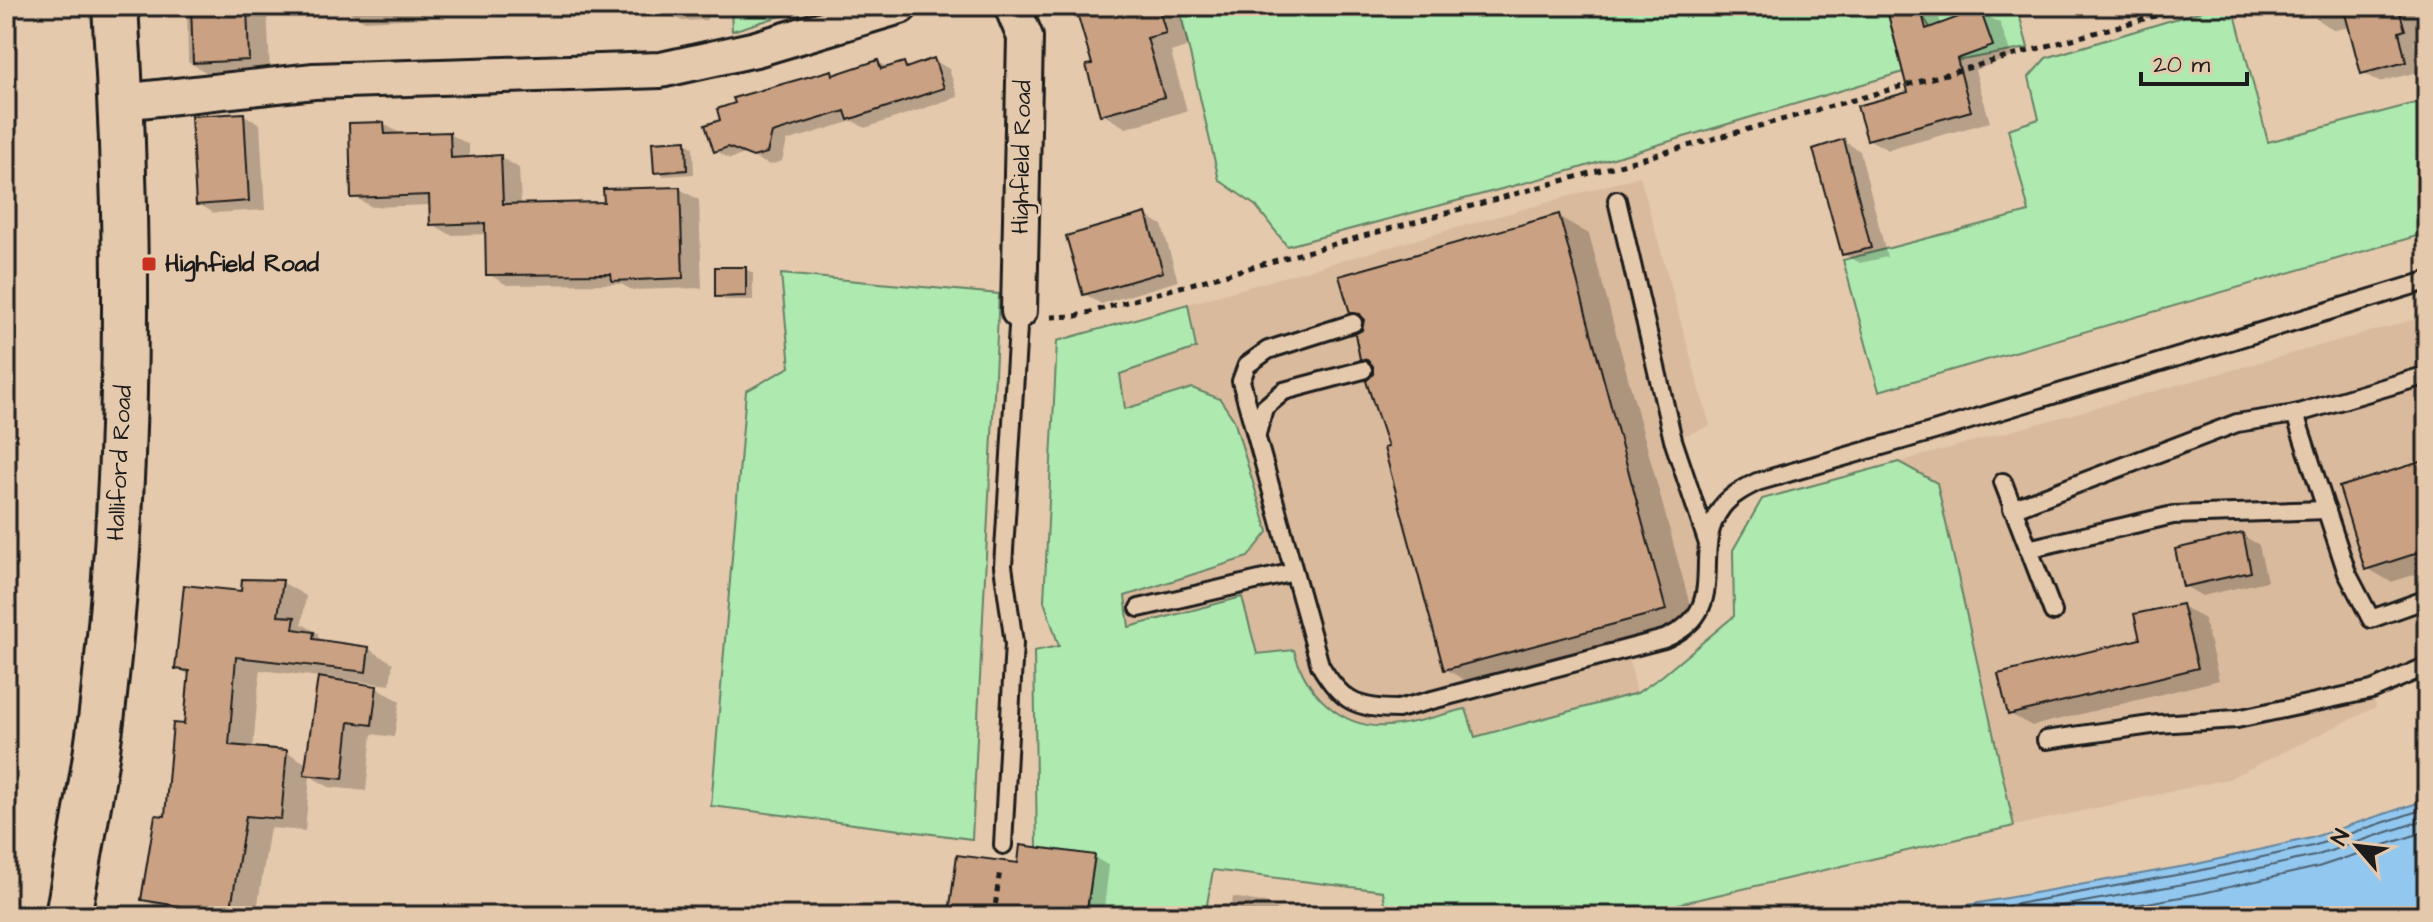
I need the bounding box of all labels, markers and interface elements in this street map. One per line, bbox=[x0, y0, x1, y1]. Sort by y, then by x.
scale bar bbox=[2141, 36, 2247, 86]
text: 20 m bbox=[2153, 48, 2210, 82]
street label: Highfield Road bbox=[1004, 80, 1041, 234]
place label: Highfield Road bbox=[165, 247, 320, 282]
marker: Highfield Road bbox=[140, 255, 158, 273]
street label: Halliford Road bbox=[99, 384, 141, 542]
north arrow bbox=[2317, 806, 2397, 886]
text: N bbox=[2324, 824, 2358, 851]

